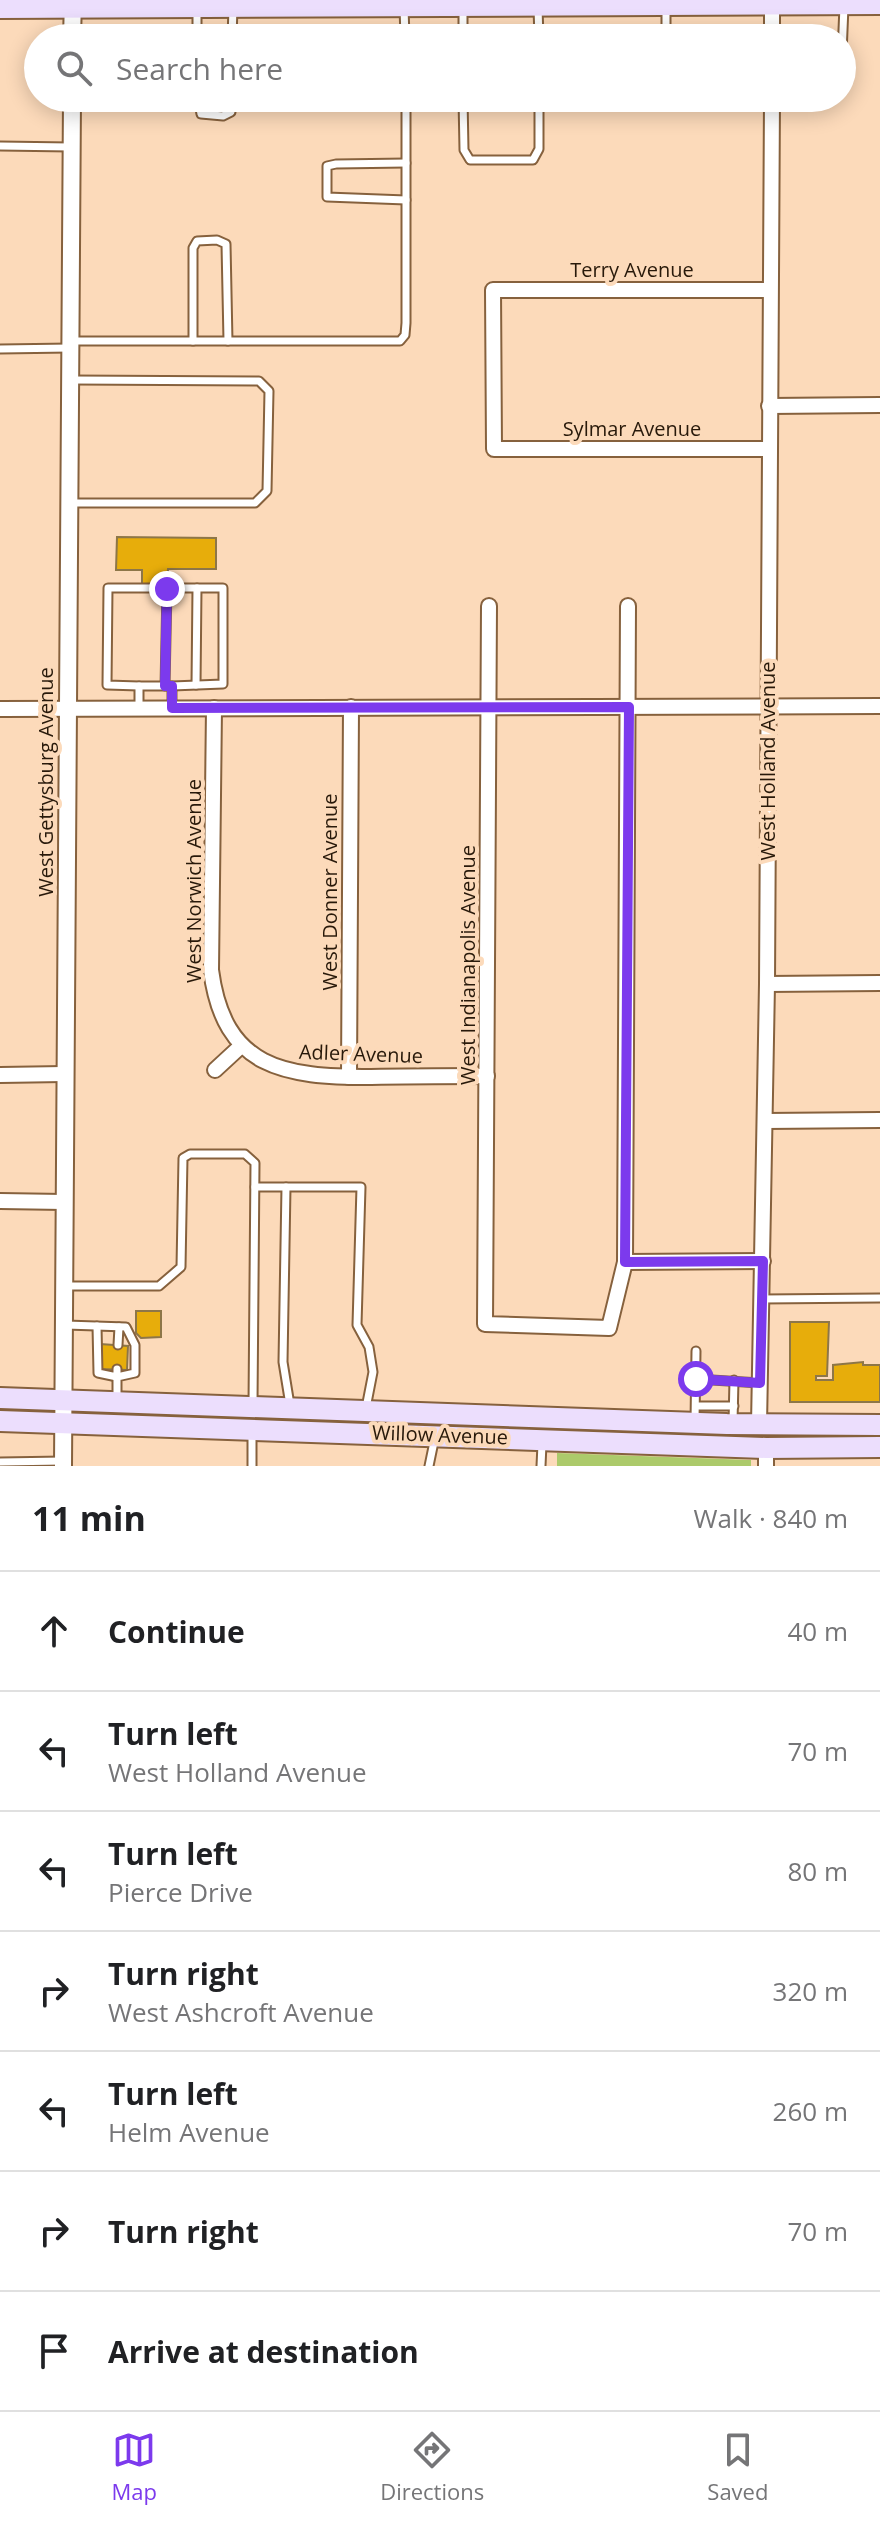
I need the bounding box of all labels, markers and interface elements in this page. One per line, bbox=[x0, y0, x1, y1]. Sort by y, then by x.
search box bbox=[24, 24, 856, 112]
icon: search bbox=[52, 46, 96, 90]
text: Search here bbox=[116, 48, 283, 89]
street label: Terry Avenue bbox=[570, 256, 694, 283]
street label: Sylmar Avenue bbox=[563, 415, 701, 442]
route end bbox=[149, 571, 185, 607]
street label: West Holland Avenue bbox=[754, 662, 781, 860]
street label: West Gettysburg Avenue bbox=[32, 667, 59, 897]
street label: West Norwich Avenue bbox=[180, 779, 207, 983]
street label: West Donner Avenue bbox=[316, 794, 343, 990]
street label: West Indianapolis Avenue bbox=[454, 845, 481, 1085]
street label: Adler Avenue bbox=[298, 1038, 424, 1069]
route start bbox=[678, 1361, 714, 1397]
street label: Willow Avenue bbox=[372, 1419, 508, 1450]
text: 11 min bbox=[32, 1495, 146, 1541]
text: Walk · 840 m bbox=[694, 1500, 848, 1536]
icon: ahead bbox=[32, 1609, 76, 1653]
text: Continue bbox=[108, 1611, 245, 1652]
text: 40 m bbox=[787, 1613, 848, 1649]
text: Turn left bbox=[108, 1713, 238, 1754]
icon: left bbox=[32, 1729, 76, 1773]
text: 70 m bbox=[787, 1733, 848, 1769]
text: West Holland Avenue bbox=[108, 1754, 367, 1790]
text: Turn left bbox=[108, 1833, 238, 1874]
icon: left bbox=[32, 1849, 76, 1893]
text: 80 m bbox=[787, 1853, 848, 1889]
text: Pierce Drive bbox=[108, 1874, 253, 1910]
text: Turn right bbox=[108, 1953, 259, 1994]
icon: right bbox=[32, 1969, 76, 2013]
text: 320 m bbox=[773, 1973, 848, 2009]
text: West Ashcroft Avenue bbox=[108, 1994, 374, 2030]
text: Turn left bbox=[108, 2073, 238, 2114]
icon: left bbox=[32, 2089, 76, 2133]
text: 260 m bbox=[773, 2093, 848, 2129]
text: Helm Avenue bbox=[108, 2114, 270, 2150]
icon: right bbox=[32, 2209, 76, 2253]
text: Turn right bbox=[108, 2211, 259, 2252]
text: 70 m bbox=[787, 2213, 848, 2249]
icon: arrive bbox=[32, 2329, 76, 2373]
text: Arrive at destination bbox=[108, 2331, 419, 2372]
tab: Map bbox=[112, 2428, 157, 2506]
tab: Directions bbox=[380, 2428, 484, 2506]
tab: Saved bbox=[707, 2428, 768, 2506]

